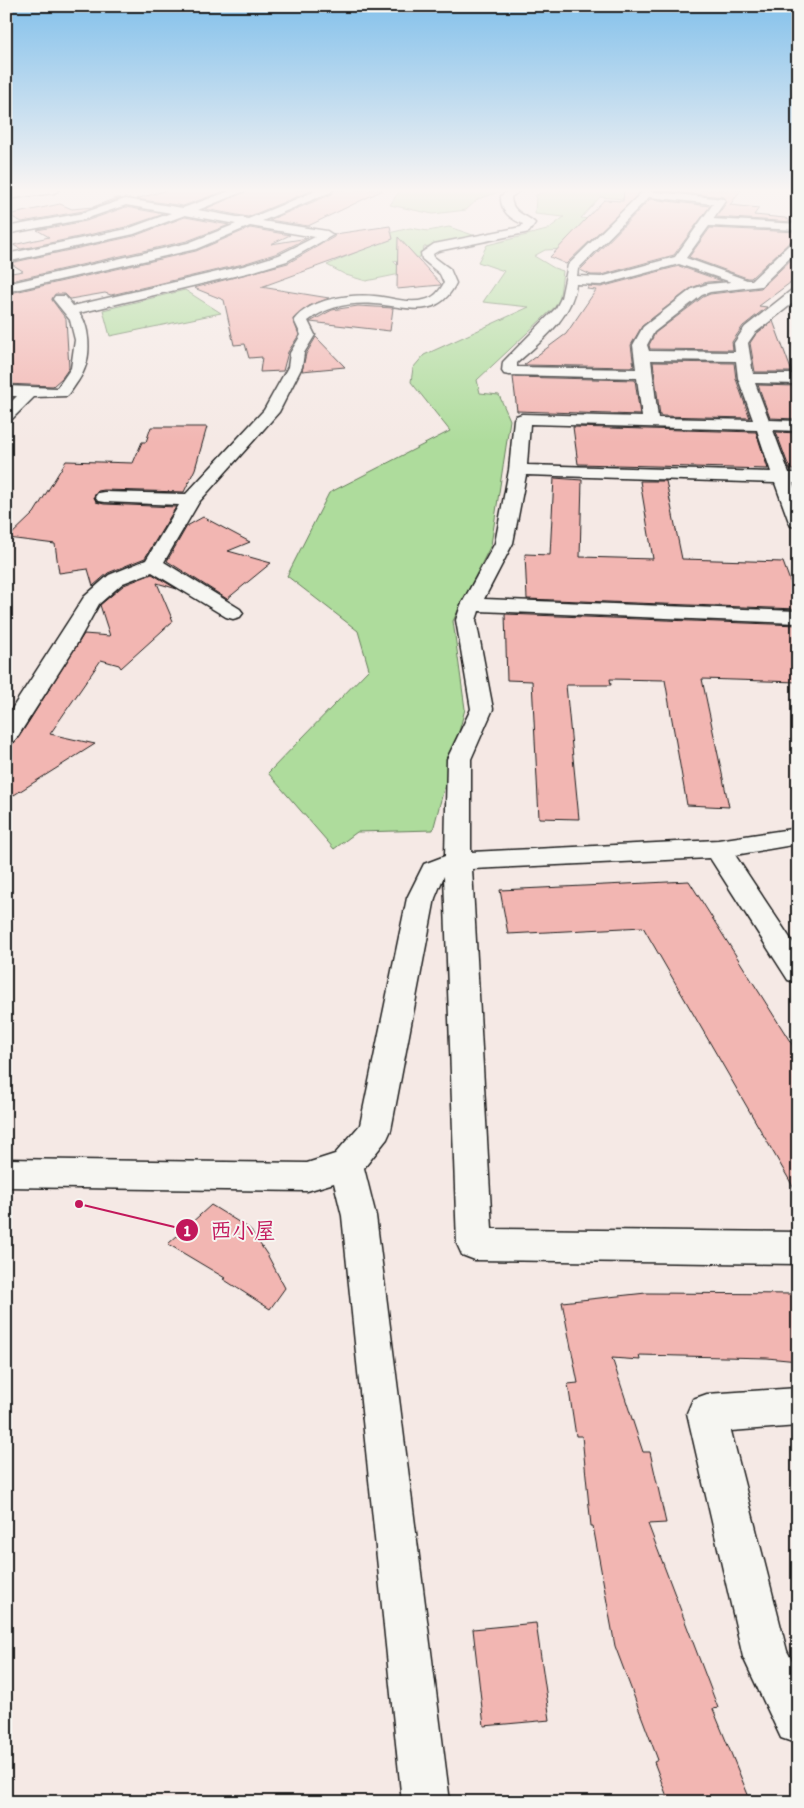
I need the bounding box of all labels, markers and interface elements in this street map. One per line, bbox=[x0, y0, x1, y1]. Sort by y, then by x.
callout: 西小屋 bbox=[175, 1212, 286, 1249]
text: 西小屋 bbox=[210, 1217, 276, 1244]
text: 1 bbox=[184, 1222, 191, 1240]

